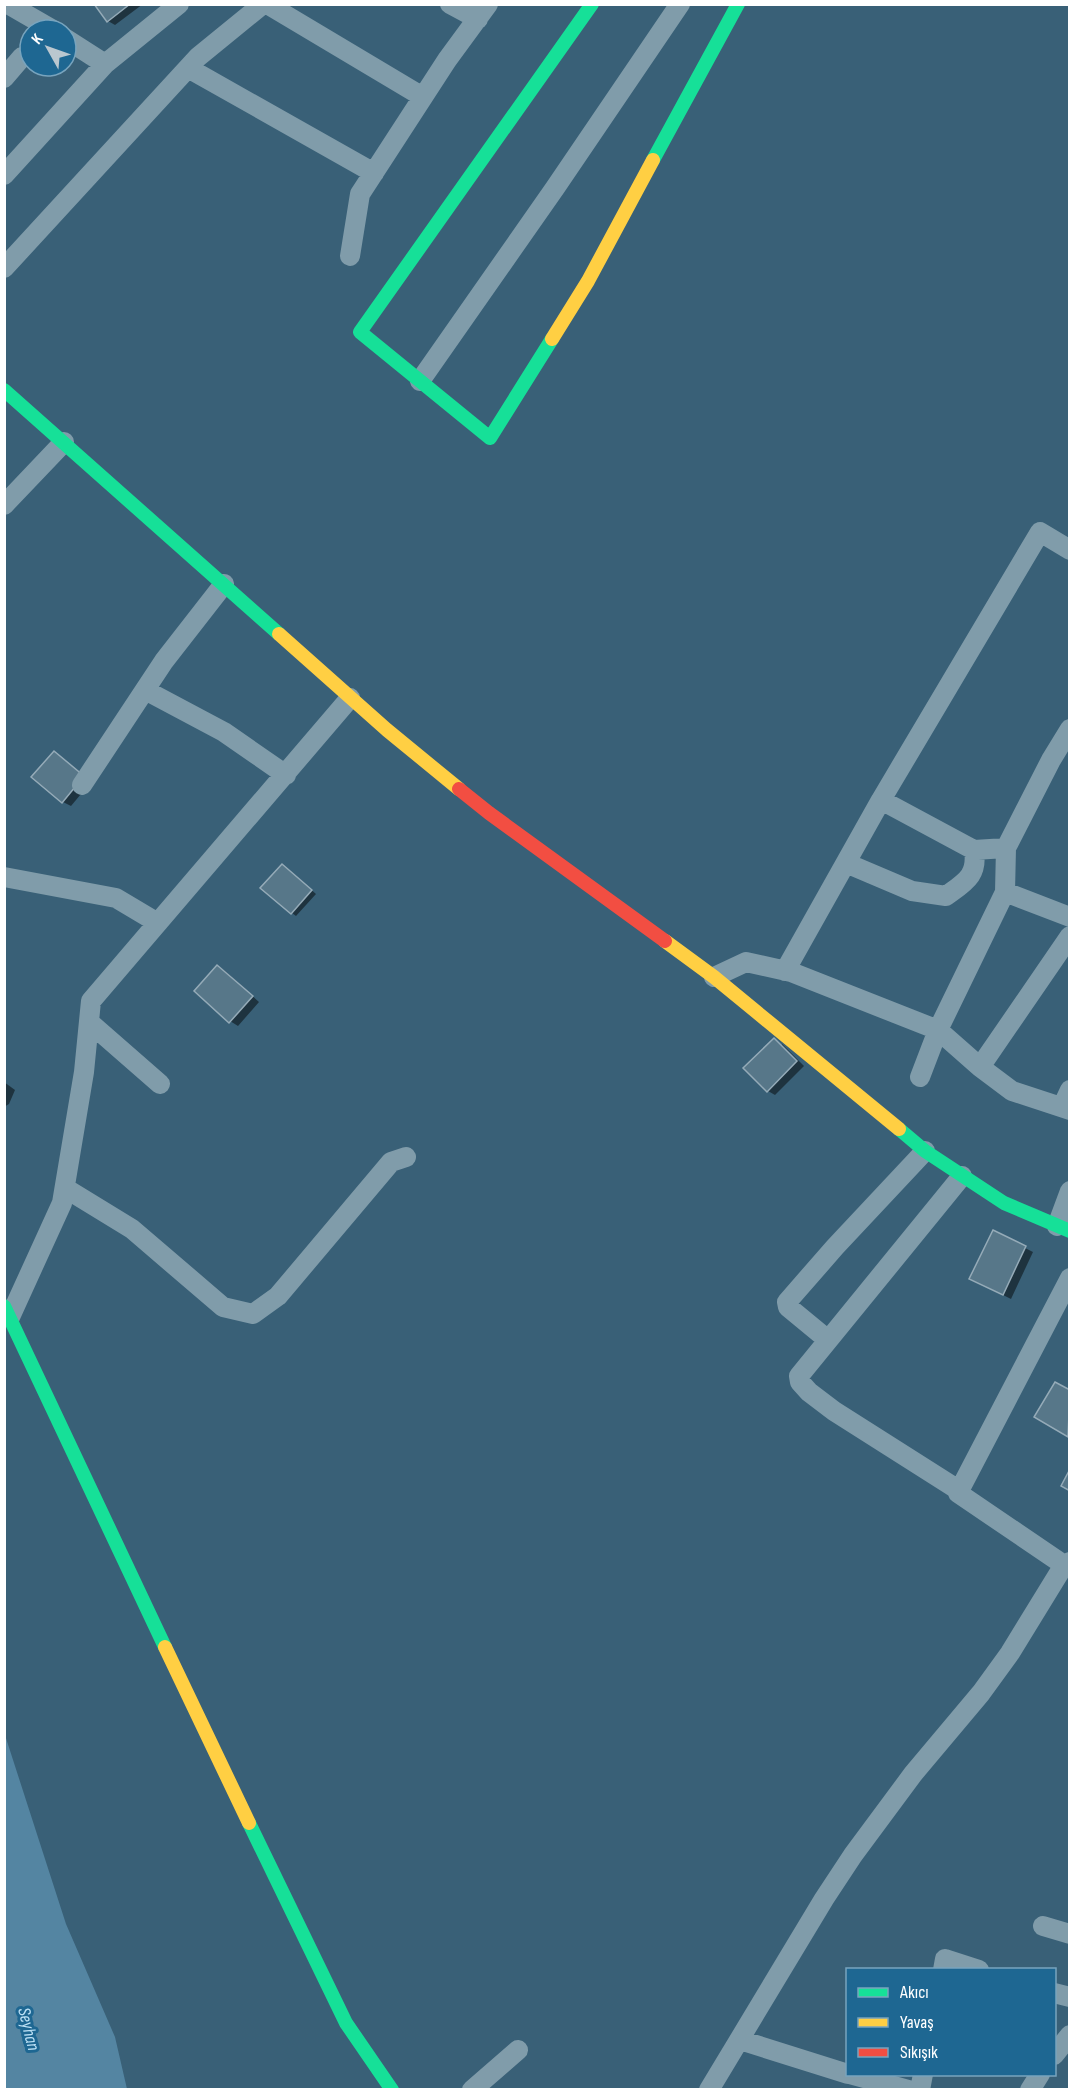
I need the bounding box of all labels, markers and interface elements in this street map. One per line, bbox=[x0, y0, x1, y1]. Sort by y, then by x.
north arrow bbox=[18, 18, 78, 78]
text: K bbox=[28, 30, 48, 48]
legend bbox=[846, 1968, 1056, 2076]
text: Akıcı bbox=[899, 1982, 929, 2003]
water label: Seyhan bbox=[13, 2005, 44, 2053]
text: Yavaş bbox=[900, 2012, 934, 2033]
text: Sıkışık bbox=[900, 2042, 938, 2063]

